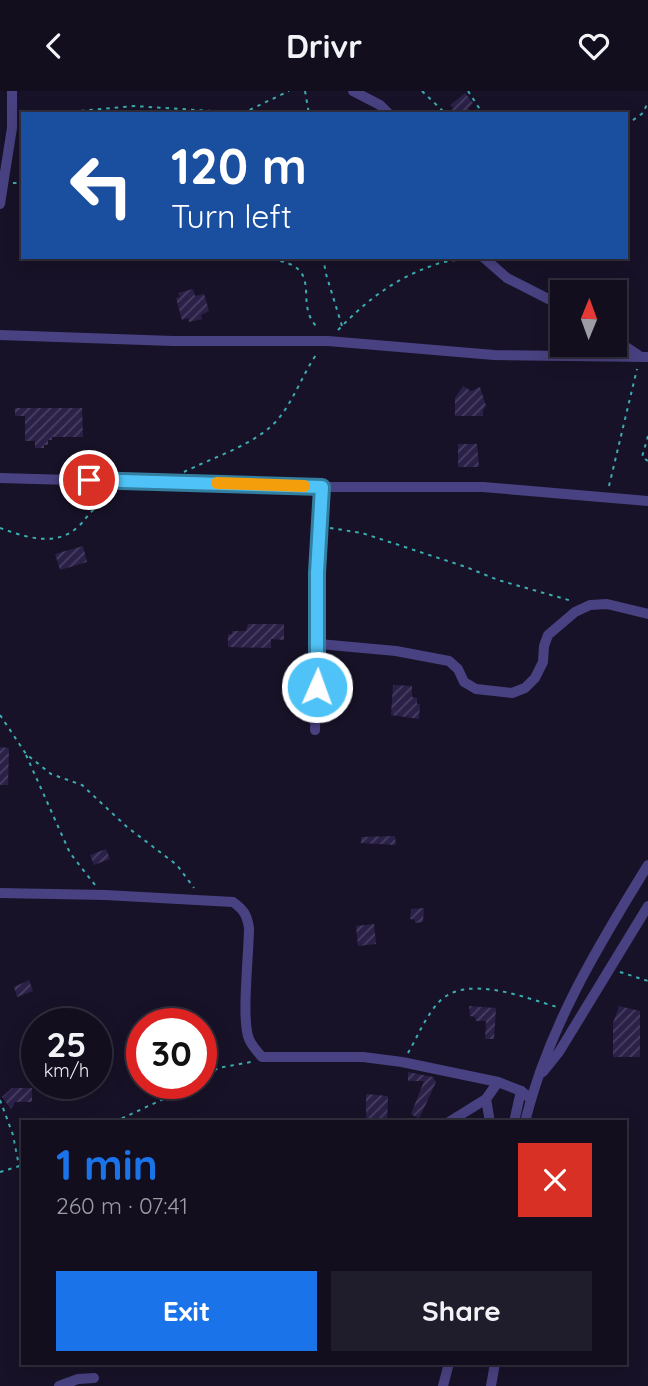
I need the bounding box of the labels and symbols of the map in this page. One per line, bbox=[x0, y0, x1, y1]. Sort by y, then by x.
north arrow bbox=[550, 280, 626, 357]
pin bbox=[59, 450, 119, 510]
position arrow bbox=[280, 650, 354, 724]
speed limit sign: 30 bbox=[126, 1008, 217, 1099]

